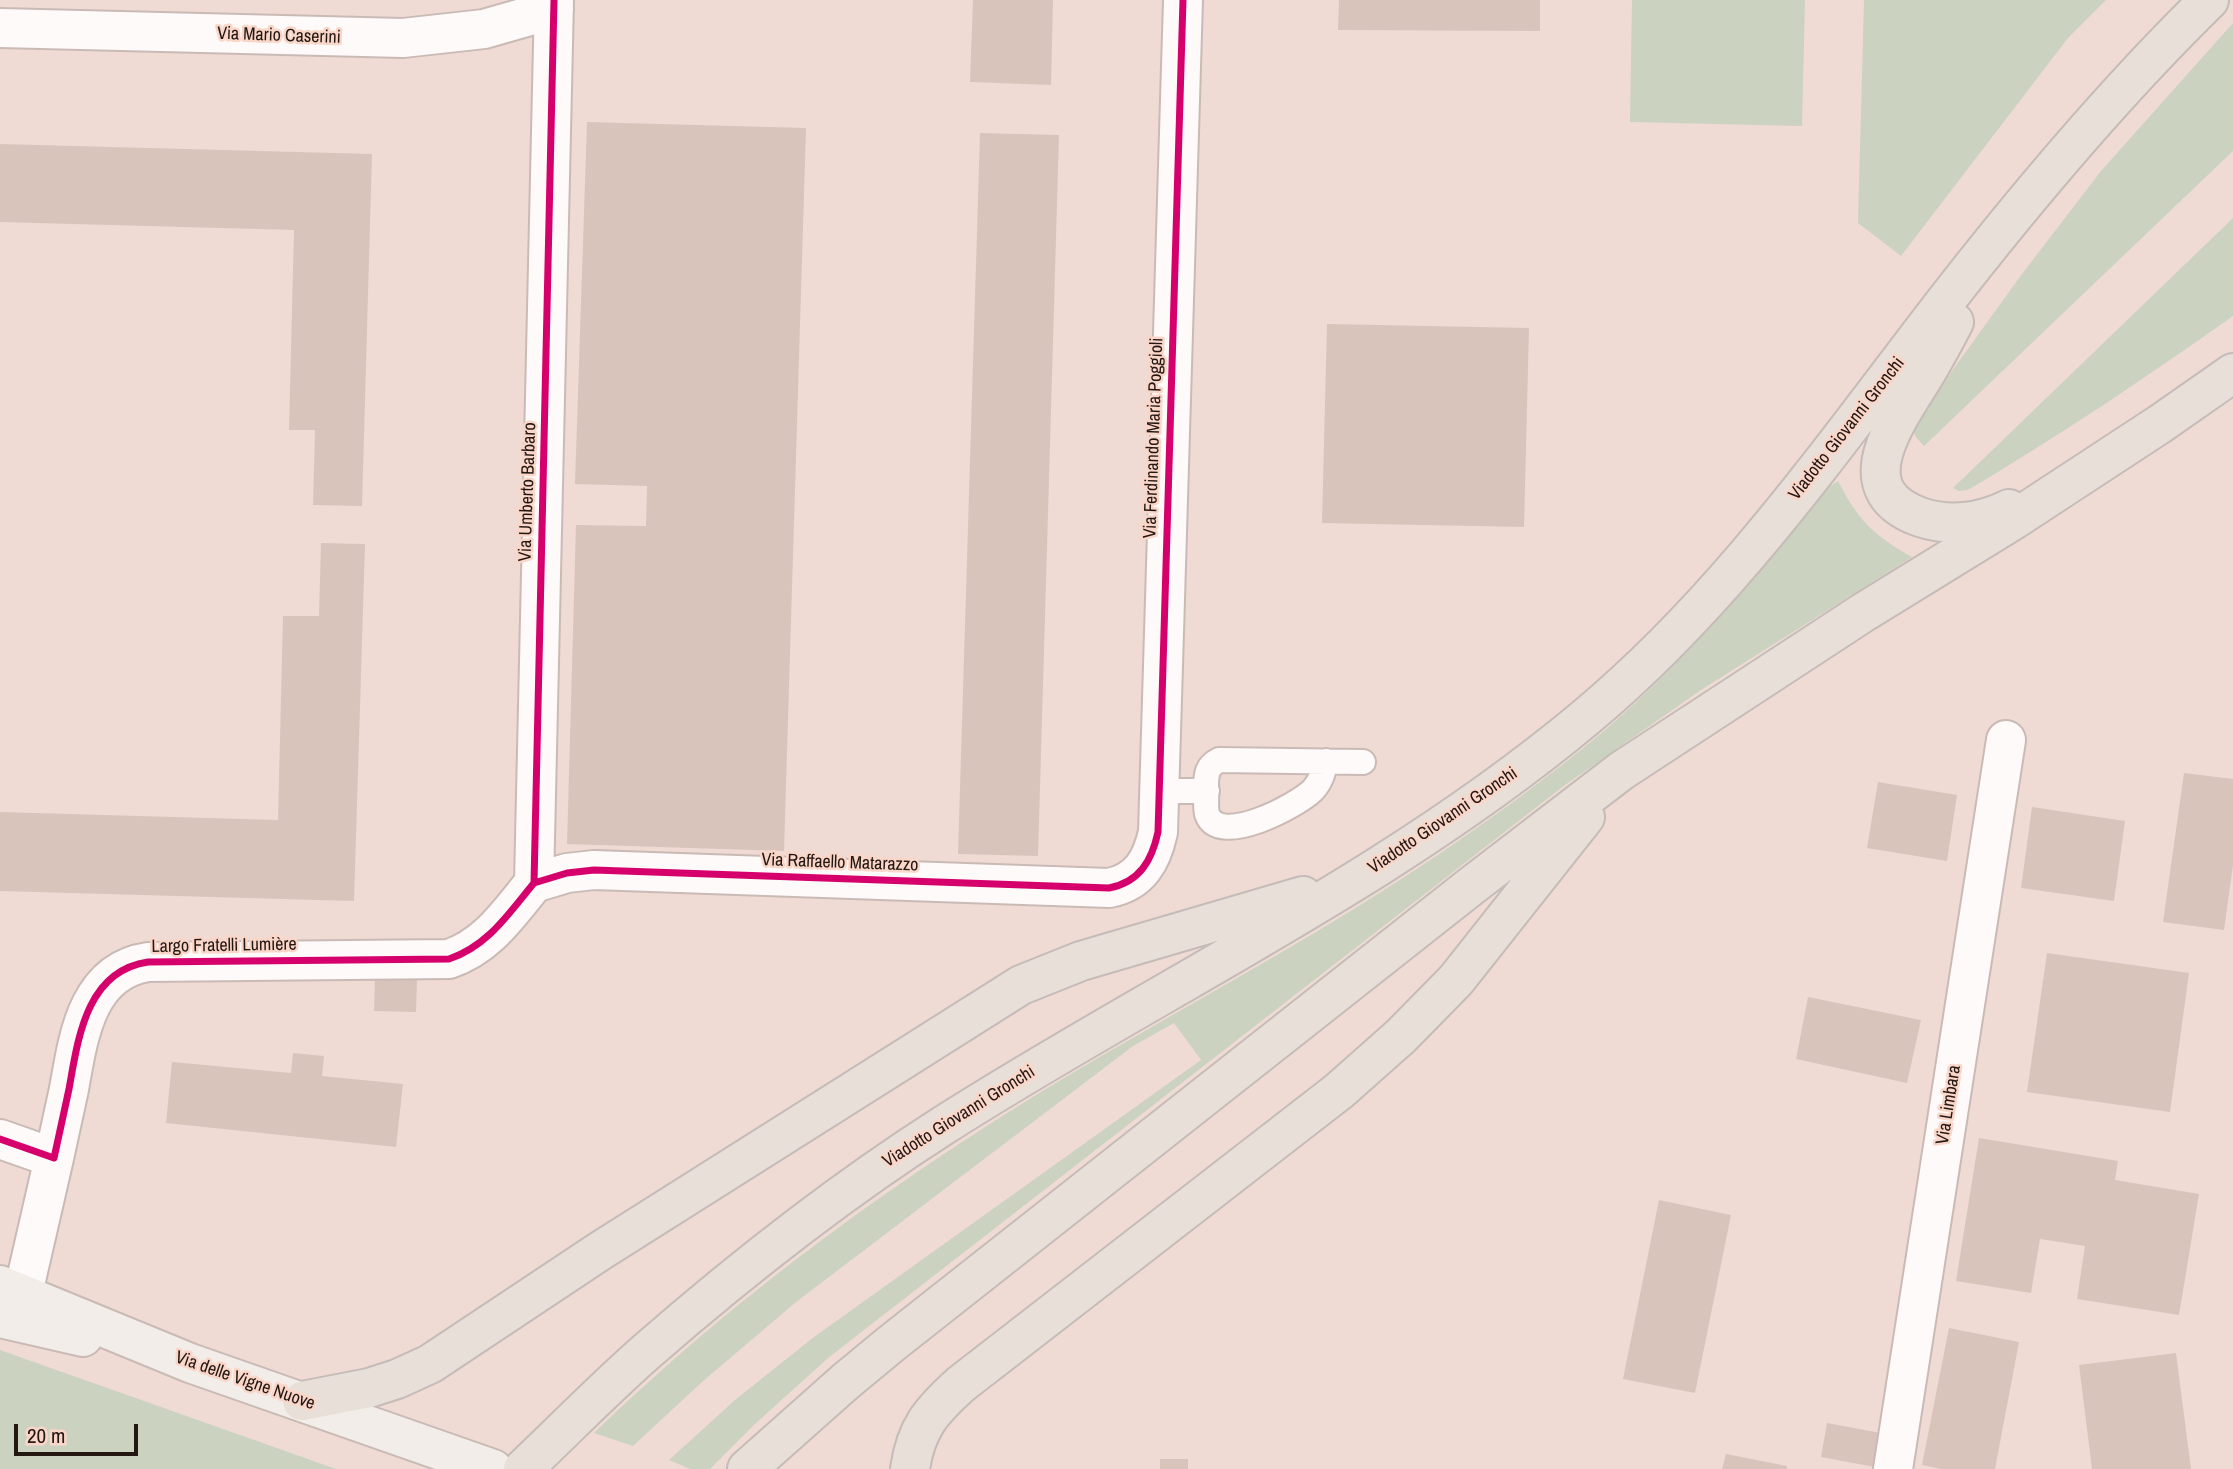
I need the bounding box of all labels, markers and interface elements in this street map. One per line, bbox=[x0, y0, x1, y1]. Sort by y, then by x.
street label: Via Mario Caserini bbox=[217, 23, 341, 49]
street label: Via Ferdinando Maria Poggioli bbox=[1140, 337, 1168, 539]
street label: Viadotto Giovanni Gronchi bbox=[1785, 353, 1909, 505]
street label: Via Umberto Barbaro bbox=[515, 422, 541, 562]
street label: Viadotto Giovanni Gronchi bbox=[1364, 763, 1522, 879]
street label: Via Raffaello Matarazzo bbox=[761, 849, 919, 877]
street label: Largo Fratelli Lumière bbox=[151, 934, 297, 958]
street label: Viadotto Giovanni Gronchi bbox=[879, 1061, 1039, 1173]
street label: Via Limbara bbox=[1932, 1064, 1966, 1146]
street label: Via delle Vigne Nuove bbox=[172, 1347, 318, 1415]
scale bar bbox=[18, 1410, 142, 1454]
text: 20 m bbox=[27, 1421, 65, 1450]

